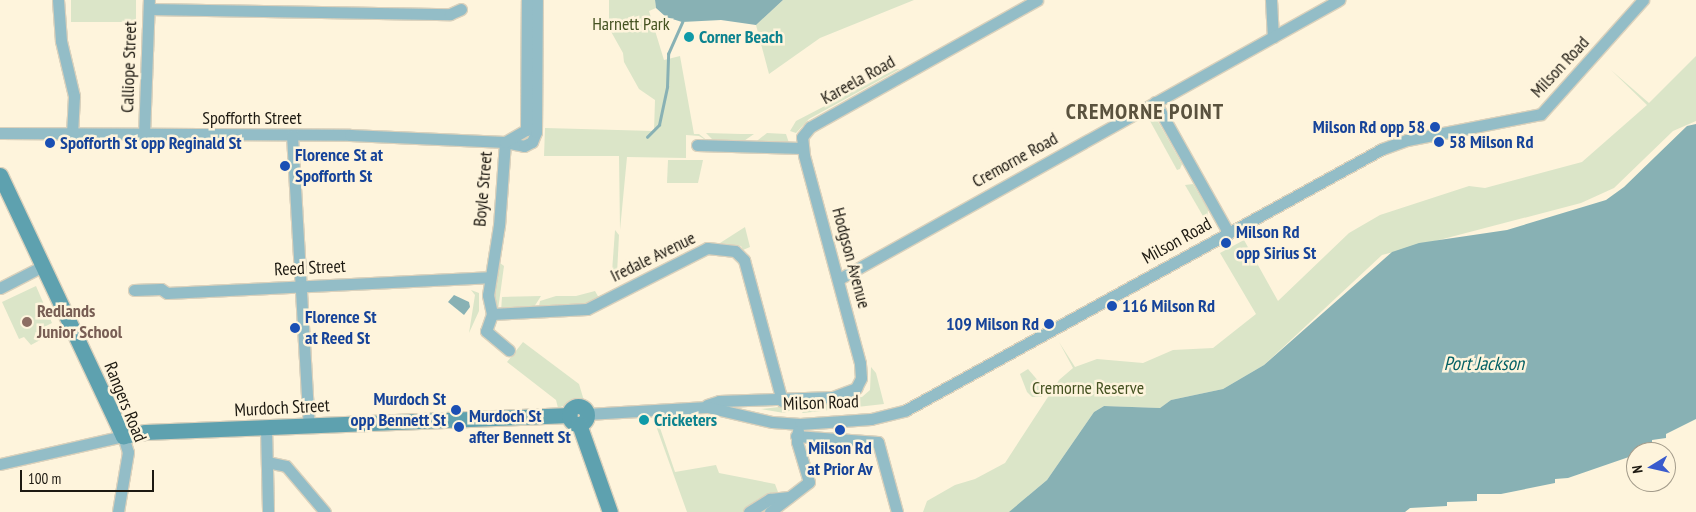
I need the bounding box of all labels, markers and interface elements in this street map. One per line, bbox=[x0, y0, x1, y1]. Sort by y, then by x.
park label: Harnett Park bbox=[592, 13, 670, 35]
street label: Calliope Street bbox=[117, 21, 141, 113]
place label: Corner Beach bbox=[699, 26, 783, 48]
marker: Corner Beach bbox=[683, 31, 695, 43]
street label: Milson Road bbox=[1526, 32, 1594, 102]
street label: Kareela Road bbox=[817, 51, 899, 109]
district label: CREMORNE POINT bbox=[1064, 99, 1226, 125]
street label: Spofforth Street bbox=[202, 107, 302, 129]
place label: Milson Rd opp 58 bbox=[1313, 116, 1425, 138]
marker: Milson Rd opp 58 bbox=[1429, 121, 1441, 133]
street label: Cremorne Road bbox=[968, 128, 1062, 192]
place label: 58 Milson Rd bbox=[1449, 131, 1533, 153]
place label: Spofforth St opp Reginald St bbox=[60, 132, 242, 154]
marker: 58 Milson Rd bbox=[1433, 136, 1445, 148]
marker: Spofforth St opp Reginald St bbox=[44, 137, 56, 149]
place label: Florence St at Spofforth St bbox=[295, 145, 383, 188]
street label: Boyle Street bbox=[469, 150, 497, 228]
marker: Florence St at Spofforth St bbox=[279, 160, 291, 172]
street label: Hodgson Avenue bbox=[827, 205, 875, 311]
street label: Milson Road bbox=[1139, 213, 1215, 269]
place label: Milson Rd opp Sirius St bbox=[1236, 222, 1316, 264]
street label: Iredale Avenue bbox=[607, 227, 699, 287]
marker: Milson Rd opp Sirius St bbox=[1220, 237, 1232, 249]
street label: Reed Street bbox=[274, 255, 346, 281]
place label: 116 Milson Rd bbox=[1122, 295, 1215, 317]
marker: 116 Milson Rd bbox=[1106, 300, 1118, 312]
place label: Redlands Junior School bbox=[37, 301, 122, 344]
place label: Florence St at Reed St bbox=[305, 307, 377, 350]
place label: 109 Milson Rd bbox=[946, 313, 1039, 335]
marker: Redlands Junior School bbox=[21, 316, 33, 328]
marker: 109 Milson Rd bbox=[1043, 318, 1055, 330]
marker: Florence St at Reed St bbox=[289, 322, 301, 334]
water label: Port Jackson bbox=[1444, 353, 1524, 375]
street label: Rangers Road bbox=[99, 359, 151, 445]
park label: Cremorne Reserve bbox=[1032, 377, 1144, 399]
place label: Murdoch St opp Bennett St bbox=[351, 389, 446, 432]
street label: Milson Road bbox=[783, 391, 859, 415]
street label: Murdoch Street bbox=[234, 395, 330, 421]
marker: Murdoch St opp Bennett St bbox=[450, 404, 462, 416]
place label: Murdoch St after Bennett St bbox=[469, 406, 571, 448]
place label: Cricketers bbox=[654, 409, 717, 431]
marker: Cricketers bbox=[638, 414, 650, 426]
marker: Murdoch St after Bennett St bbox=[453, 421, 465, 433]
marker: Milson Rd at Prior Av bbox=[834, 424, 846, 436]
place label: Milson Rd at Prior Av bbox=[807, 438, 873, 480]
north arrow bbox=[1626, 442, 1676, 492]
scale bar bbox=[22, 460, 156, 492]
text: N bbox=[1628, 464, 1647, 474]
text: 100 m bbox=[28, 469, 61, 488]

